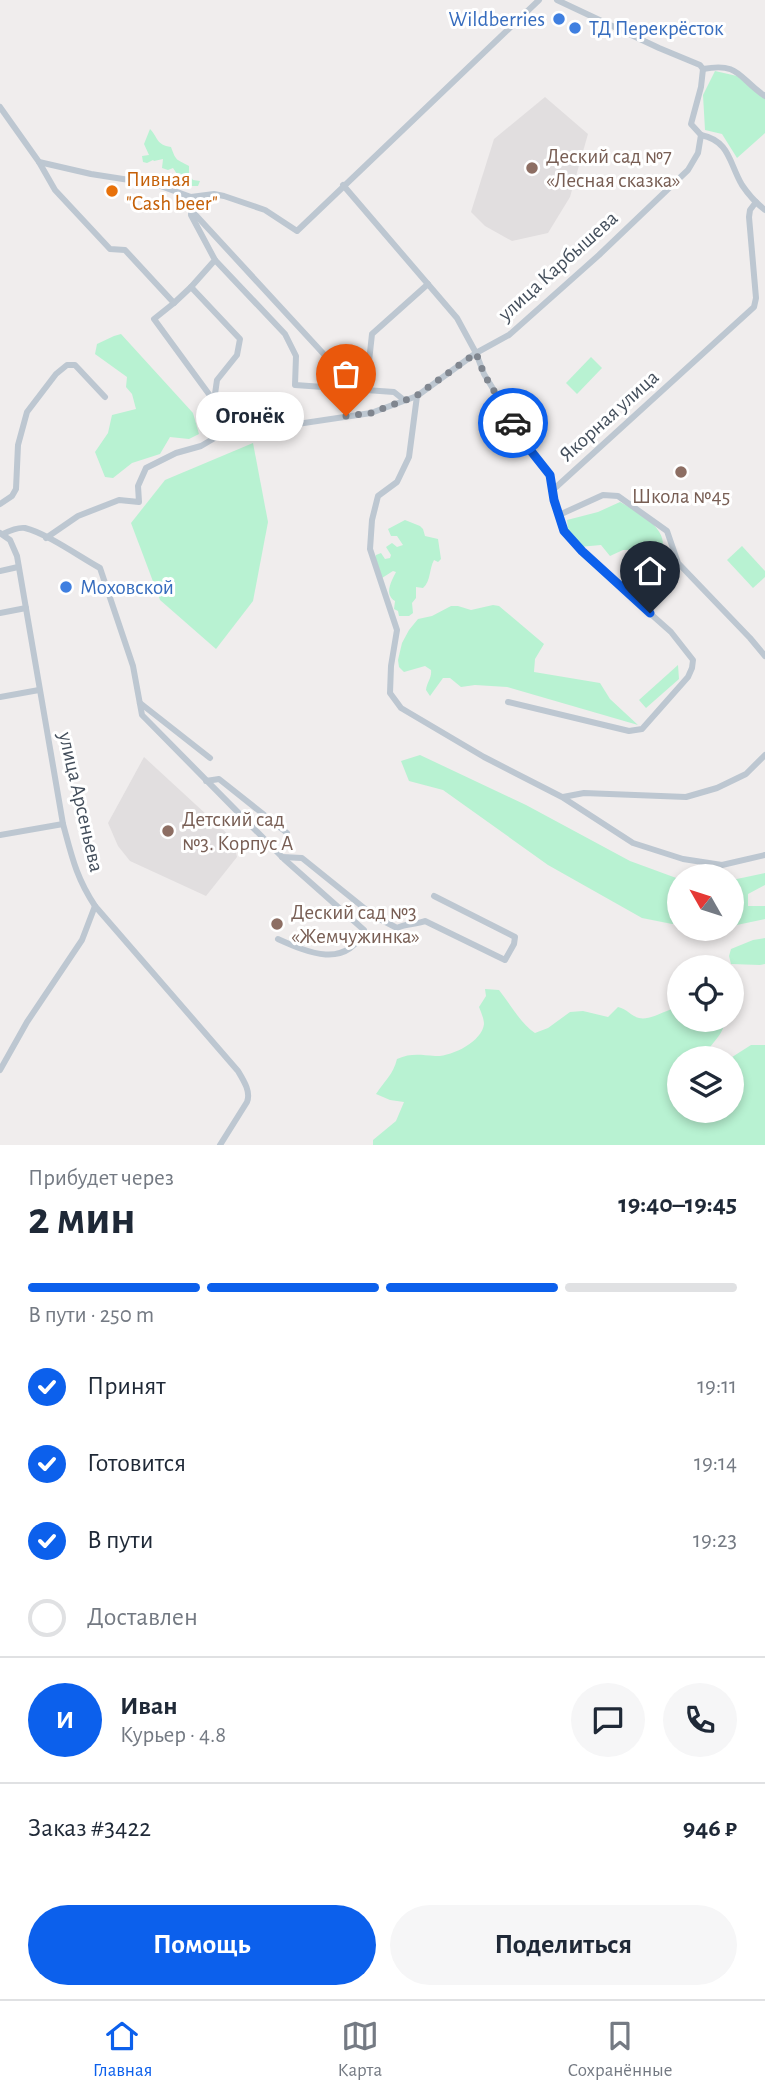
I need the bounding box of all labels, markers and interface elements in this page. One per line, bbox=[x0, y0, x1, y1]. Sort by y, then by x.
place label: Wildberries bbox=[449, 9, 545, 30]
marker: Wildberries bbox=[551, 11, 567, 27]
place label: ТД Перекрёсток bbox=[589, 18, 724, 39]
marker: ТД Перекрёсток bbox=[567, 20, 583, 36]
place label: Деский сад №7 «Лесная сказка» bbox=[546, 146, 681, 191]
marker: Деский сад №7 «Лесная сказка» bbox=[524, 160, 540, 176]
place label: Пивная "Cash beer" bbox=[126, 169, 218, 214]
marker: Пивная "Cash beer" bbox=[104, 183, 120, 199]
street label: улица Карбышева bbox=[494, 207, 622, 326]
pin bbox=[316, 344, 376, 416]
icon: bag bbox=[327, 355, 365, 393]
street label: Якорная улица bbox=[555, 366, 663, 466]
courier bbox=[478, 388, 548, 458]
callout: Огонёк bbox=[196, 392, 304, 440]
icon: car bbox=[494, 404, 532, 442]
text: Огонёк bbox=[215, 405, 285, 428]
marker: Школа №45 bbox=[673, 464, 689, 480]
place label: Школа №45 bbox=[632, 486, 730, 507]
pin bbox=[620, 541, 680, 613]
icon: home bbox=[631, 552, 669, 590]
place label: Моховской bbox=[80, 577, 174, 598]
marker: Моховской bbox=[58, 579, 74, 595]
street label: улица Арсеньева bbox=[54, 729, 107, 874]
place label: Детский сад №3. Корпус А bbox=[182, 809, 293, 854]
marker: Детский сад №3. Корпус А bbox=[160, 823, 176, 839]
north arrow bbox=[667, 864, 744, 942]
map controls bbox=[667, 864, 744, 1123]
place label: Деский сад №3 «Жемчужинка» bbox=[291, 902, 420, 947]
marker: Деский сад №3 «Жемчужинка» bbox=[269, 916, 285, 932]
button: locate bbox=[667, 955, 744, 1032]
button: layers bbox=[667, 1046, 744, 1123]
text: Прибудет через bbox=[28, 1167, 174, 1190]
text: 19:40–19:45 bbox=[618, 1191, 737, 1217]
text: 2 мин bbox=[28, 1196, 136, 1242]
text: В пути · 250 m bbox=[28, 1304, 154, 1327]
icon: check bbox=[28, 1368, 66, 1406]
text: Принят bbox=[87, 1373, 166, 1399]
text: 19:11 bbox=[697, 1375, 737, 1398]
icon: check bbox=[28, 1445, 66, 1483]
text: Готовится bbox=[87, 1450, 186, 1476]
text: 19:14 bbox=[694, 1452, 737, 1475]
icon: check bbox=[28, 1522, 66, 1560]
text: В пути bbox=[87, 1527, 153, 1553]
text: 19:23 bbox=[693, 1529, 737, 1552]
text: Доставлен bbox=[87, 1604, 198, 1630]
button: chat bbox=[571, 1683, 645, 1757]
button: phone bbox=[663, 1683, 737, 1757]
text: Иван bbox=[120, 1693, 178, 1719]
text: И bbox=[56, 1707, 74, 1733]
text: Курьер · 4.8 bbox=[120, 1724, 226, 1747]
text: Заказ #3422 bbox=[28, 1815, 151, 1841]
text: 946 ₽ bbox=[683, 1815, 737, 1841]
button: Помощь bbox=[28, 1905, 376, 1985]
button: Поделиться bbox=[390, 1905, 737, 1985]
tab: Главная bbox=[93, 2017, 152, 2082]
tab: Карта bbox=[338, 2017, 382, 2082]
tab: Сохранённые bbox=[567, 2017, 672, 2082]

